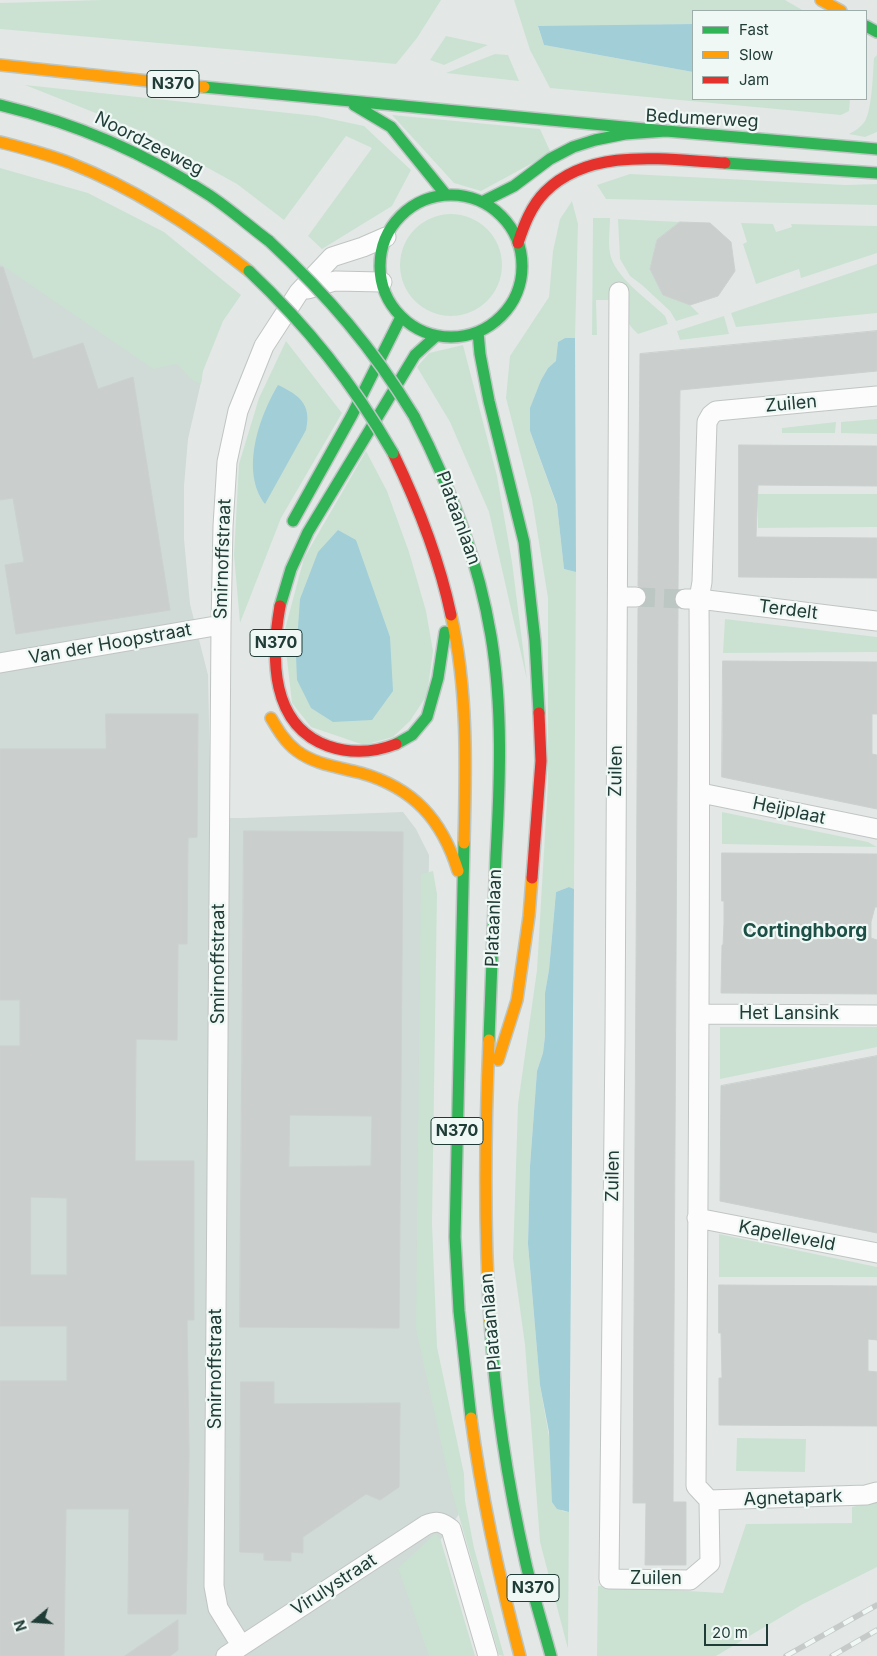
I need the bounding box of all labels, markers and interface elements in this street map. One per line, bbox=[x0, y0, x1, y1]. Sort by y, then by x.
legend bbox=[692, 10, 867, 100]
text: Fast bbox=[739, 20, 769, 39]
text: Slow bbox=[739, 45, 773, 64]
road number: N370 bbox=[147, 70, 199, 98]
text: Jam bbox=[739, 70, 769, 89]
street label: Bedumerweg bbox=[645, 105, 759, 133]
street label: Noordzeeweg bbox=[91, 107, 207, 181]
street label: Zuilen bbox=[764, 391, 818, 417]
street label: Plataanlaan bbox=[431, 468, 485, 568]
street label: Smirnoffstraat bbox=[210, 498, 236, 620]
street label: Terdelt bbox=[757, 596, 819, 624]
street label: Van der Hoopstraat bbox=[27, 619, 193, 669]
road number: N370 bbox=[250, 630, 302, 656]
street label: Zuilen bbox=[605, 745, 627, 797]
street label: Heijplaat bbox=[751, 793, 827, 829]
street label: Plataanlaan bbox=[481, 869, 507, 967]
street label: Smirnoffstraat bbox=[208, 904, 230, 1024]
district label: Cortinghborg bbox=[743, 920, 867, 942]
street label: Het Lansink bbox=[739, 1003, 839, 1025]
road number: N370 bbox=[431, 1118, 483, 1144]
street label: Zuilen bbox=[602, 1150, 624, 1202]
street label: Kapelleveld bbox=[737, 1216, 837, 1256]
street label: Plataanlaan bbox=[476, 1272, 506, 1372]
street label: Smirnoffstraat bbox=[205, 1309, 227, 1429]
street label: Agnetapark bbox=[743, 1485, 843, 1511]
street label: Virulystraat bbox=[287, 1550, 381, 1620]
street label: Zuilen bbox=[630, 1568, 682, 1590]
road number: N370 bbox=[507, 1575, 559, 1602]
north arrow bbox=[10, 1596, 60, 1646]
scale bar bbox=[707, 1614, 771, 1646]
text: N bbox=[11, 1618, 30, 1633]
text: 20 m bbox=[712, 1623, 748, 1642]

